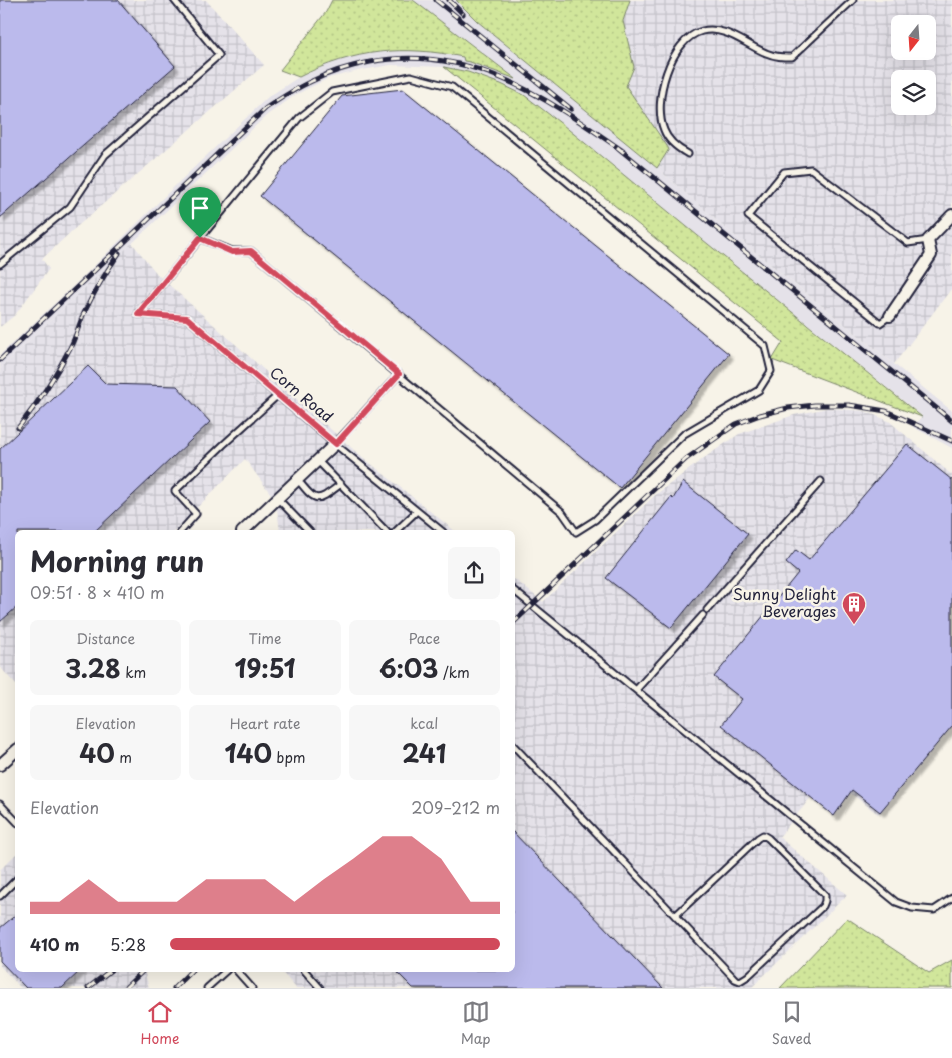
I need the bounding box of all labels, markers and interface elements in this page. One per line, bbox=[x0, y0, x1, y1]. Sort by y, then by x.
north arrow bbox=[891, 15, 936, 60]
map controls bbox=[891, 15, 936, 115]
button: layers bbox=[891, 70, 936, 115]
pin bbox=[179, 187, 221, 238]
icon: arrive bbox=[186, 194, 214, 222]
street label: Corn Road bbox=[265, 360, 339, 427]
text: Morning run bbox=[30, 539, 204, 582]
button: share bbox=[448, 547, 500, 599]
text: 09:51 · 8 × 410 m bbox=[30, 580, 165, 604]
place label: Sunny Delight Beverages bbox=[733, 582, 836, 622]
building icon: Sunny Delight Beverages bbox=[841, 591, 867, 625]
text: Distance bbox=[76, 628, 135, 649]
text: Time bbox=[248, 628, 282, 649]
text: Pace bbox=[409, 628, 440, 649]
text: 3.28 bbox=[65, 649, 121, 687]
text: 19:51 bbox=[234, 649, 296, 687]
text: 6:03 bbox=[379, 649, 438, 687]
text: km bbox=[121, 662, 146, 683]
text: /km bbox=[438, 662, 470, 683]
text: Elevation bbox=[75, 713, 136, 734]
text: Heart rate bbox=[230, 713, 300, 734]
text: kcal bbox=[410, 713, 438, 734]
text: 40 bbox=[79, 734, 115, 772]
text: 140 bbox=[224, 734, 272, 772]
text: 241 bbox=[402, 734, 447, 772]
text: m bbox=[115, 747, 132, 768]
text: bpm bbox=[272, 747, 306, 768]
text: Elevation bbox=[30, 795, 99, 819]
text: 209–212 m bbox=[411, 795, 500, 819]
text: 410 m bbox=[30, 932, 79, 956]
text: 5:28 bbox=[110, 932, 146, 956]
tab: Home bbox=[141, 998, 179, 1049]
tab: Map bbox=[461, 998, 491, 1049]
tab: Saved bbox=[772, 998, 811, 1049]

